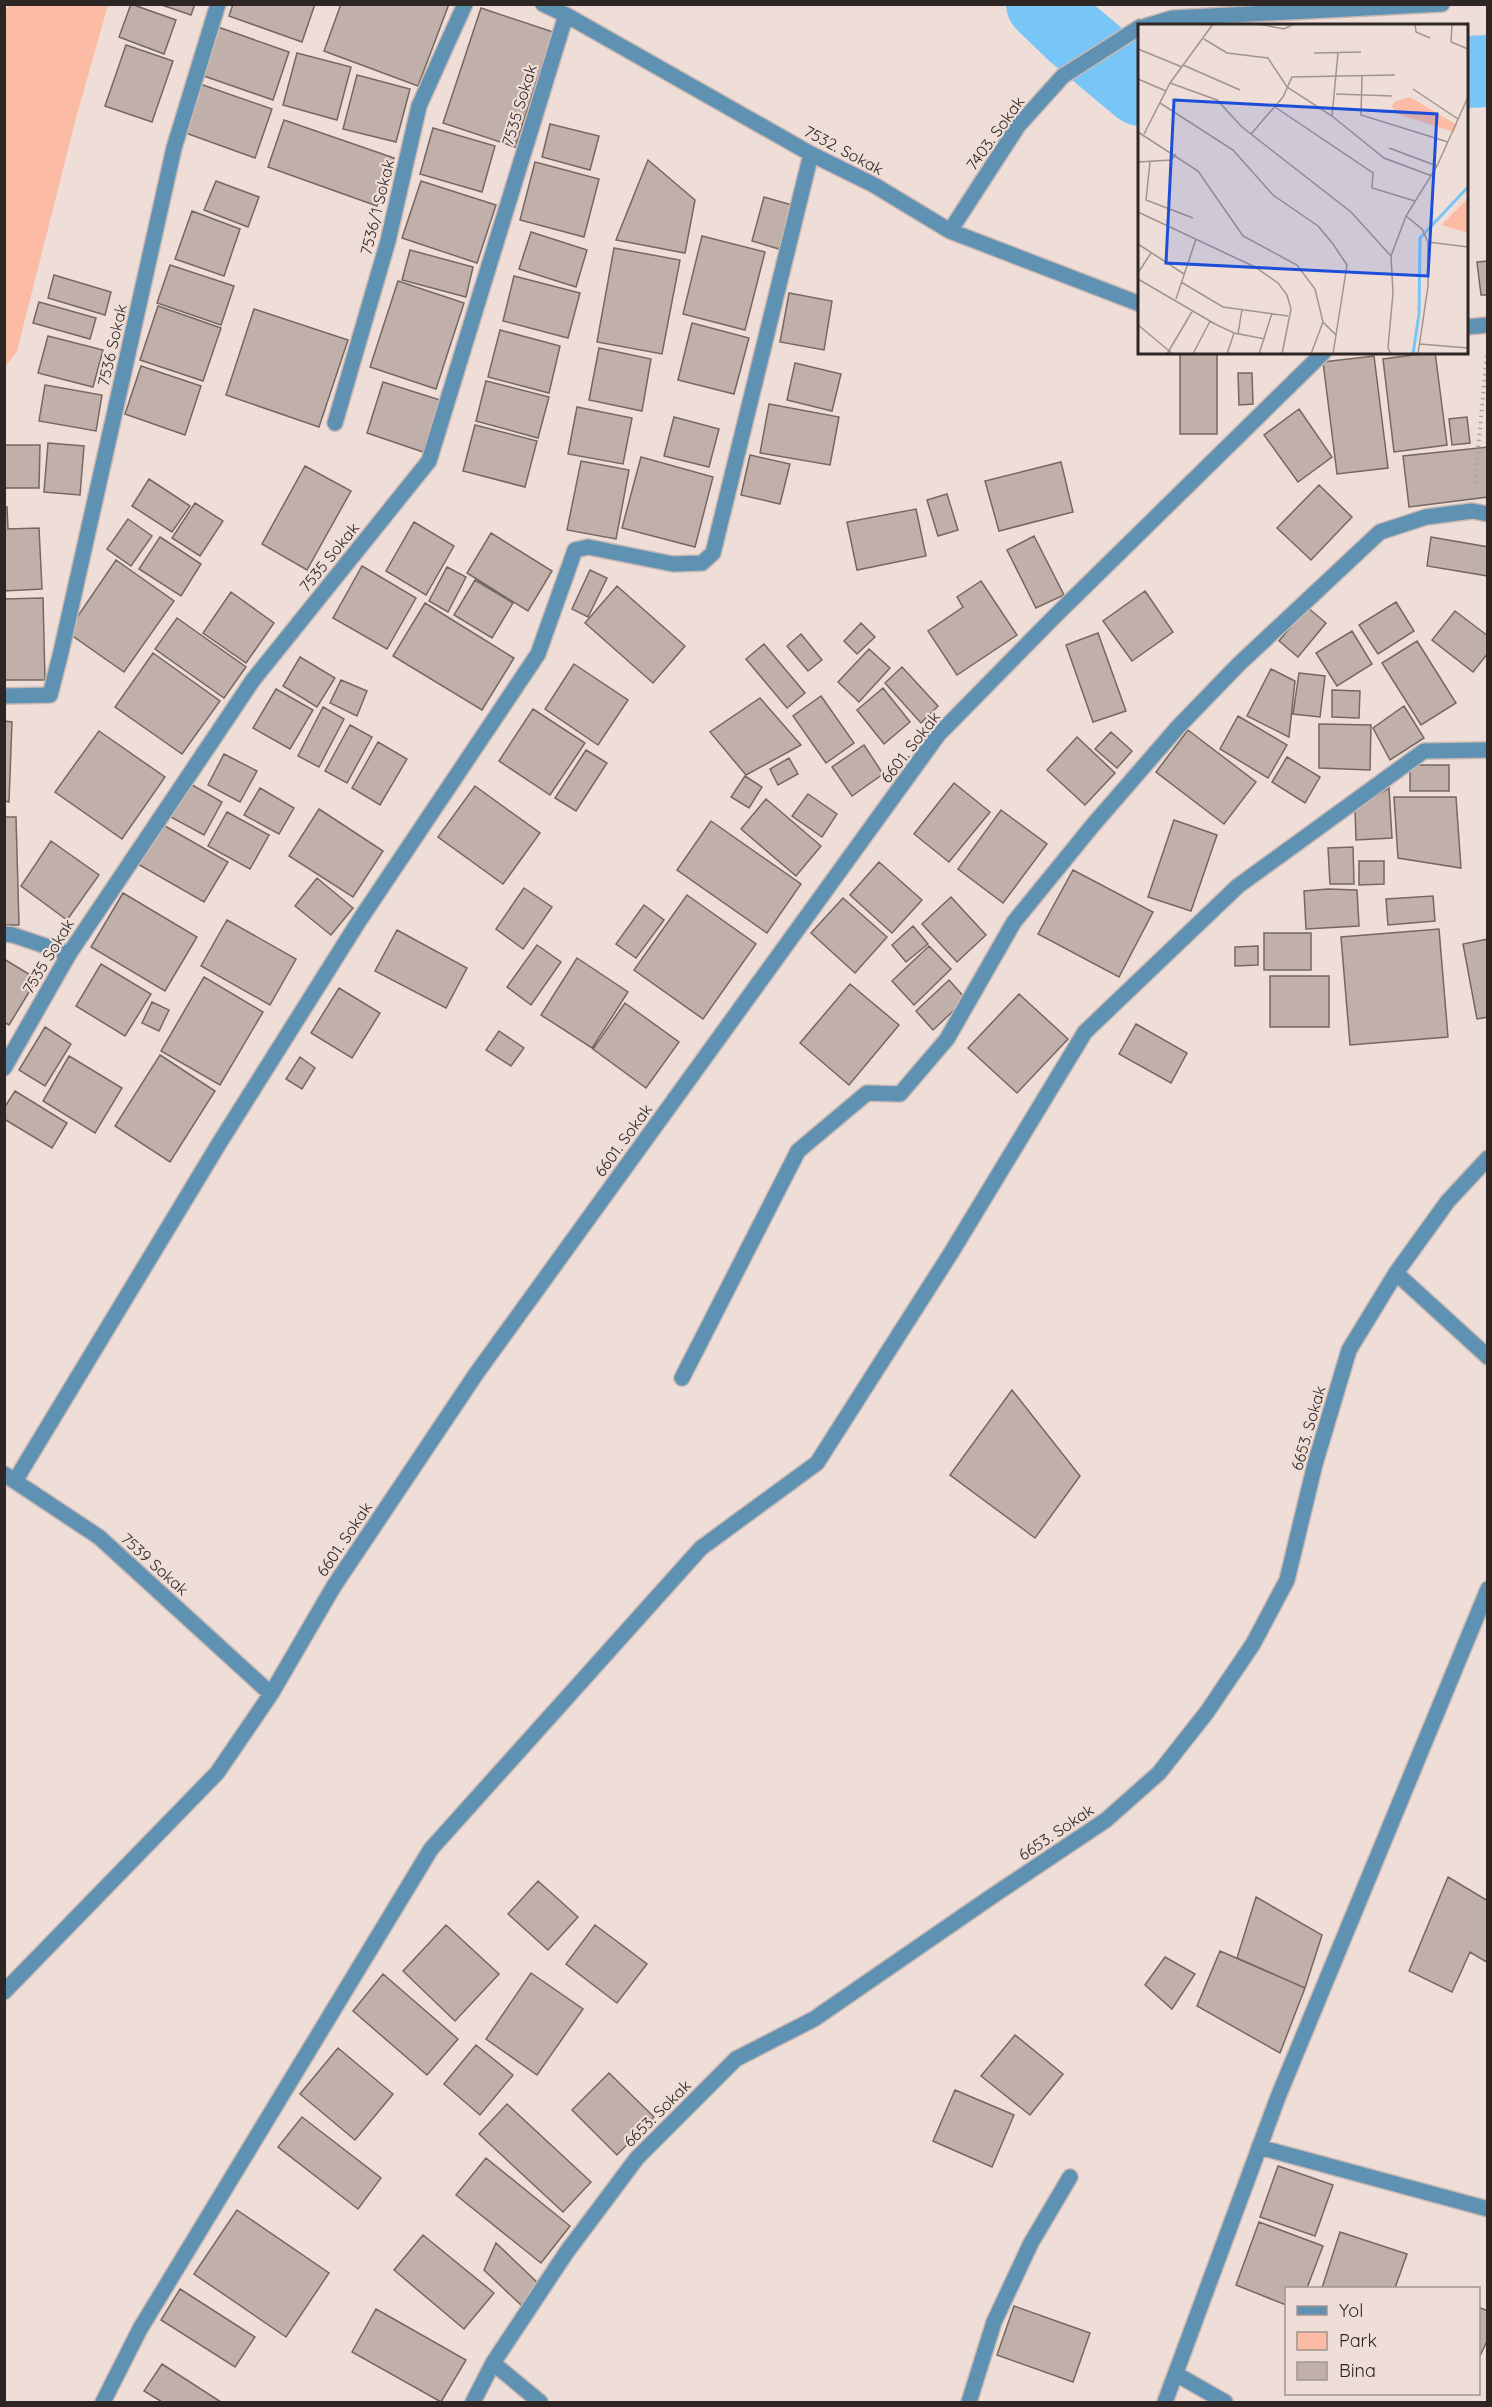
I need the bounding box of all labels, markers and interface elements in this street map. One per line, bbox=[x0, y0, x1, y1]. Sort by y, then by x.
inset map bbox=[1138, 24, 1468, 354]
street label: 7535 Sokak bbox=[497, 62, 541, 148]
street label: 7403. Sokak bbox=[961, 92, 1029, 174]
street label: 7532. Sokak bbox=[801, 121, 887, 179]
street label: 7536/1 Sokak bbox=[355, 157, 399, 257]
street label: 7536 Sokak bbox=[93, 302, 131, 388]
street label: 7535 Sokak bbox=[295, 518, 363, 596]
street label: 6601. Sokak bbox=[876, 707, 944, 787]
street label: 7535 Sokak bbox=[18, 915, 78, 997]
street label: 6601. Sokak bbox=[590, 1100, 656, 1180]
street label: 6653. Sokak bbox=[1286, 1383, 1330, 1473]
street label: 6601. Sokak bbox=[312, 1498, 376, 1580]
street label: 7539 Sokak bbox=[117, 1528, 193, 1600]
street label: 6653. Sokak bbox=[1014, 1799, 1098, 1865]
street label: 6653. Sokak bbox=[619, 2075, 695, 2151]
legend bbox=[1285, 2287, 1480, 2395]
text: Yol bbox=[1339, 2299, 1363, 2322]
text: Park bbox=[1339, 2329, 1377, 2352]
text: Bina bbox=[1339, 2359, 1376, 2382]

